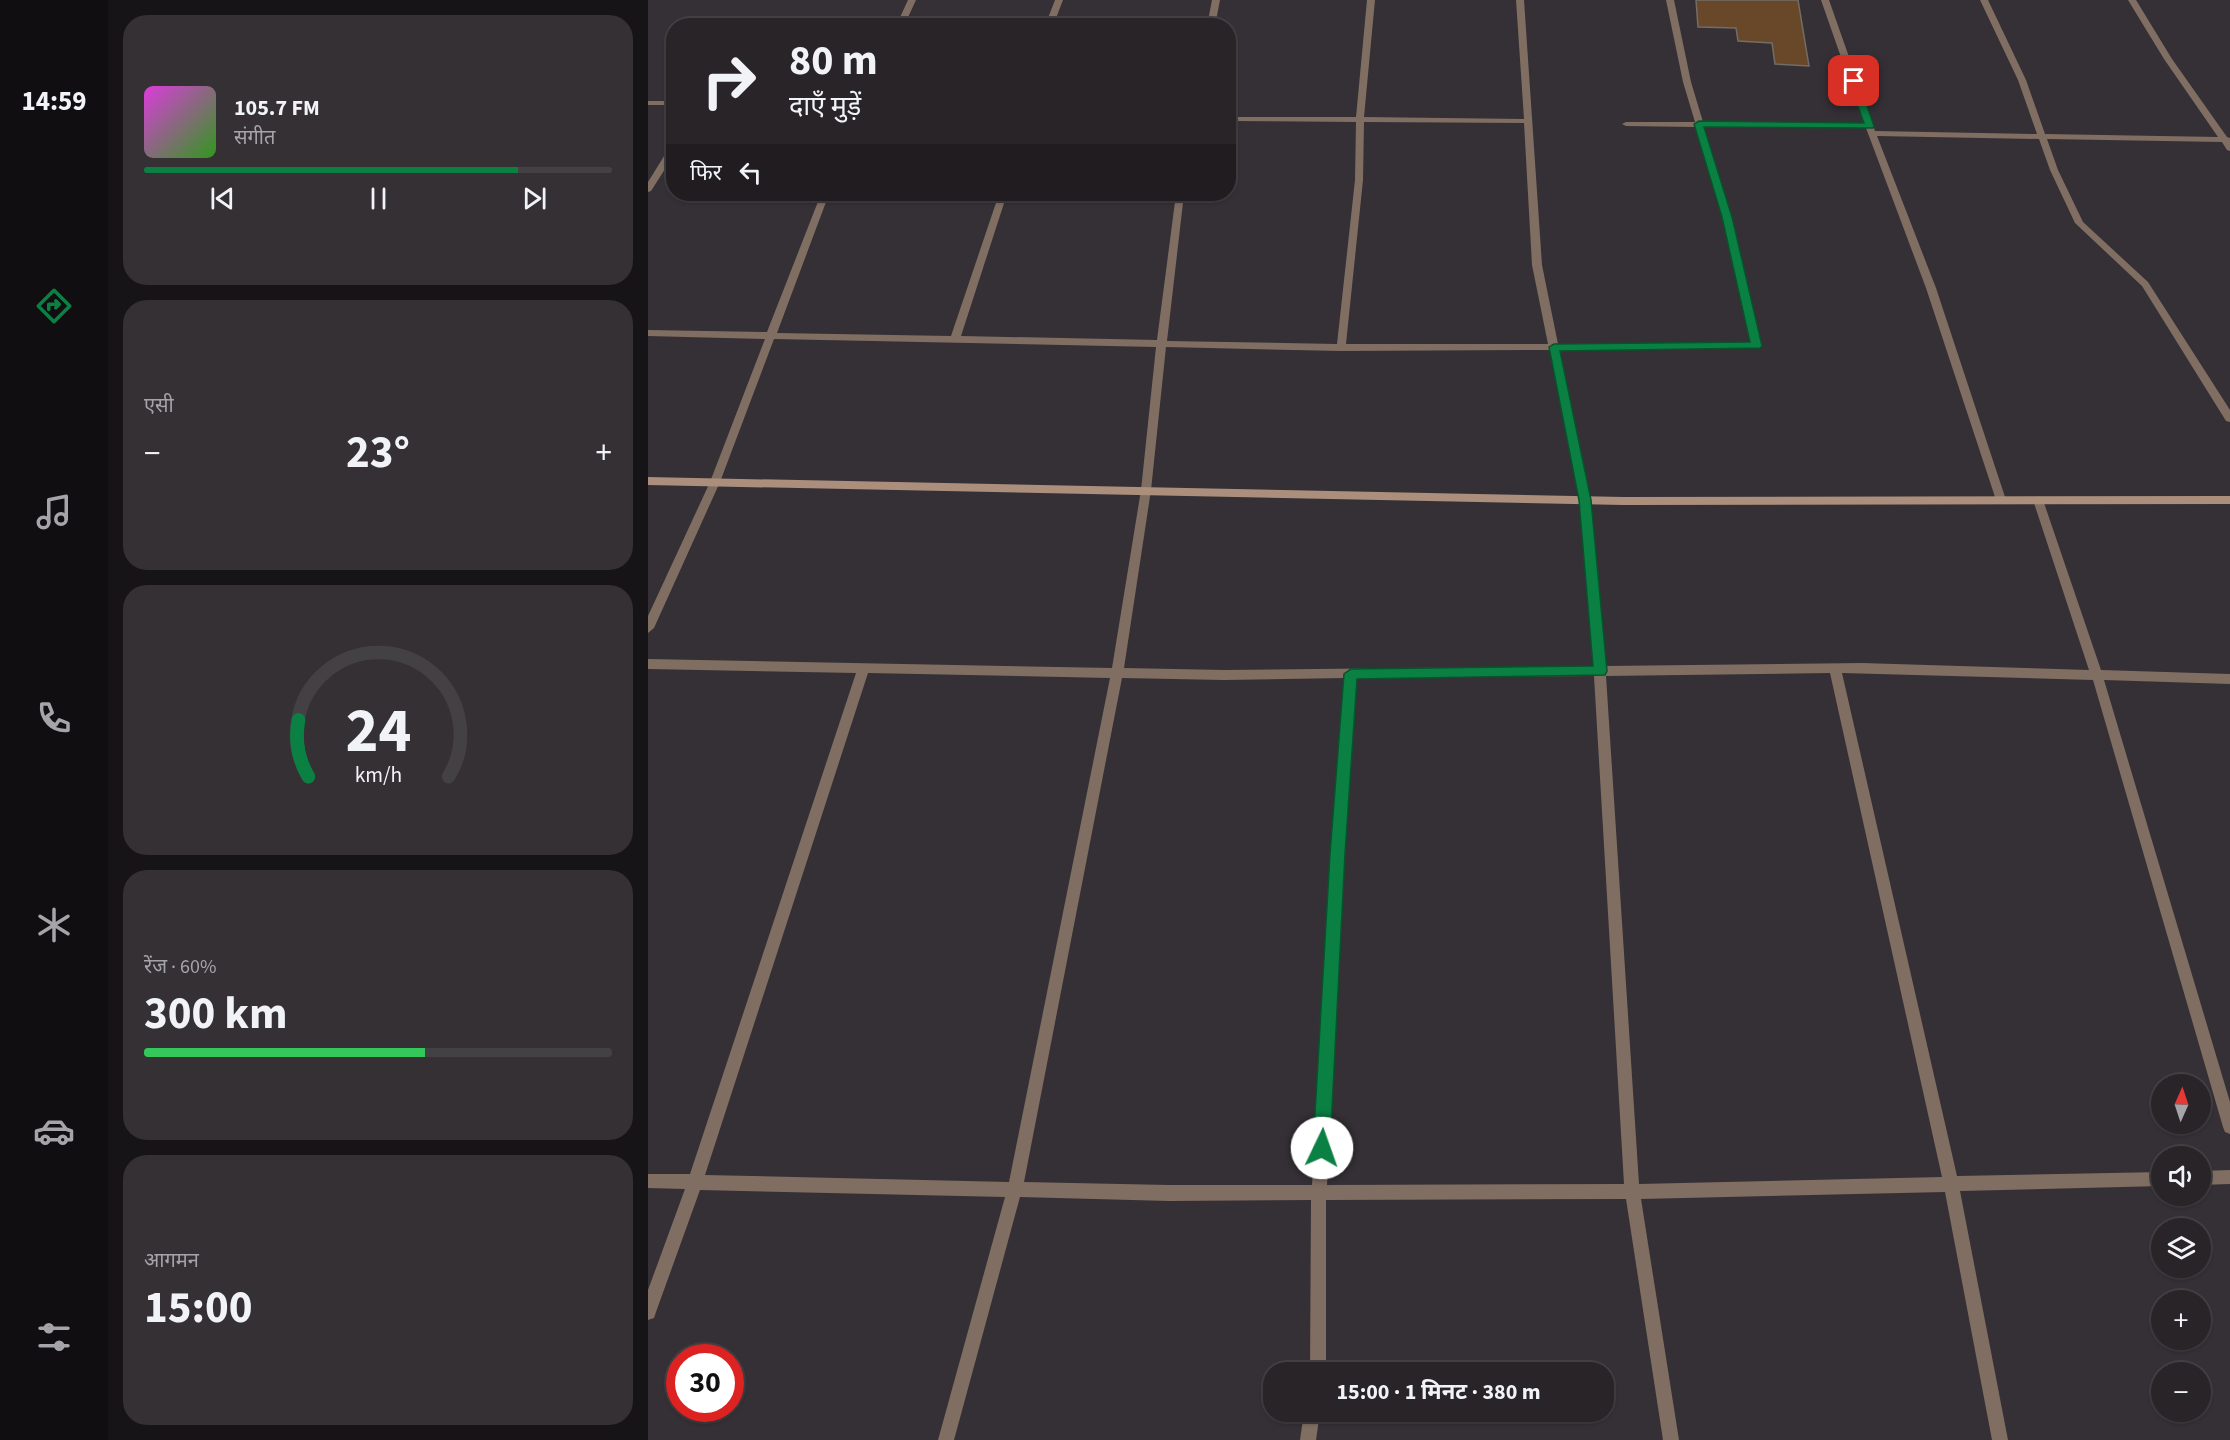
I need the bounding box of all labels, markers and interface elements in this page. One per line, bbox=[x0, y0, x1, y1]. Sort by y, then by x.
text: 80 m bbox=[789, 31, 878, 91]
icon: right bbox=[690, 42, 768, 120]
pin bbox=[1828, 55, 1879, 106]
icon: arrive bbox=[1837, 64, 1870, 97]
text: 14:59 bbox=[21, 82, 87, 121]
text: दाएँ मुड़ें bbox=[789, 87, 861, 126]
text: 105.7 FM bbox=[234, 92, 320, 124]
text: संगीत bbox=[234, 124, 275, 152]
icon: left bbox=[734, 156, 767, 189]
text: फिर bbox=[690, 157, 722, 189]
icon: previous bbox=[206, 182, 239, 215]
icon: pause bbox=[362, 182, 395, 215]
icon: next bbox=[518, 182, 551, 215]
icon: directions bbox=[33, 285, 75, 327]
text: एसी bbox=[144, 392, 174, 420]
text: 23° bbox=[346, 421, 410, 485]
text: − bbox=[144, 430, 160, 477]
text: + bbox=[596, 430, 612, 477]
icon: music bbox=[33, 491, 75, 533]
text: 24 bbox=[345, 687, 411, 776]
icon: phone bbox=[33, 697, 75, 739]
text: km/h bbox=[354, 760, 402, 791]
icon: climate bbox=[33, 904, 75, 946]
text: रेंज · 60% bbox=[144, 953, 216, 981]
text: 300 km bbox=[144, 982, 288, 1046]
north arrow bbox=[2151, 1074, 2211, 1134]
map controls bbox=[2151, 1074, 2211, 1422]
icon: car bbox=[33, 1110, 75, 1152]
position arrow bbox=[1290, 1116, 1354, 1180]
button: sound bbox=[2151, 1146, 2211, 1206]
button: layers bbox=[2151, 1218, 2211, 1278]
text: आगमन bbox=[144, 1247, 199, 1275]
text: 15:00 bbox=[144, 1276, 253, 1340]
button: + bbox=[2151, 1290, 2211, 1350]
icon: filters bbox=[33, 1316, 75, 1358]
speed limit sign: 30 bbox=[666, 1344, 744, 1422]
button: − bbox=[2151, 1362, 2211, 1422]
text: 15:00 · 1 मिनट · 380 m bbox=[1336, 1376, 1541, 1408]

